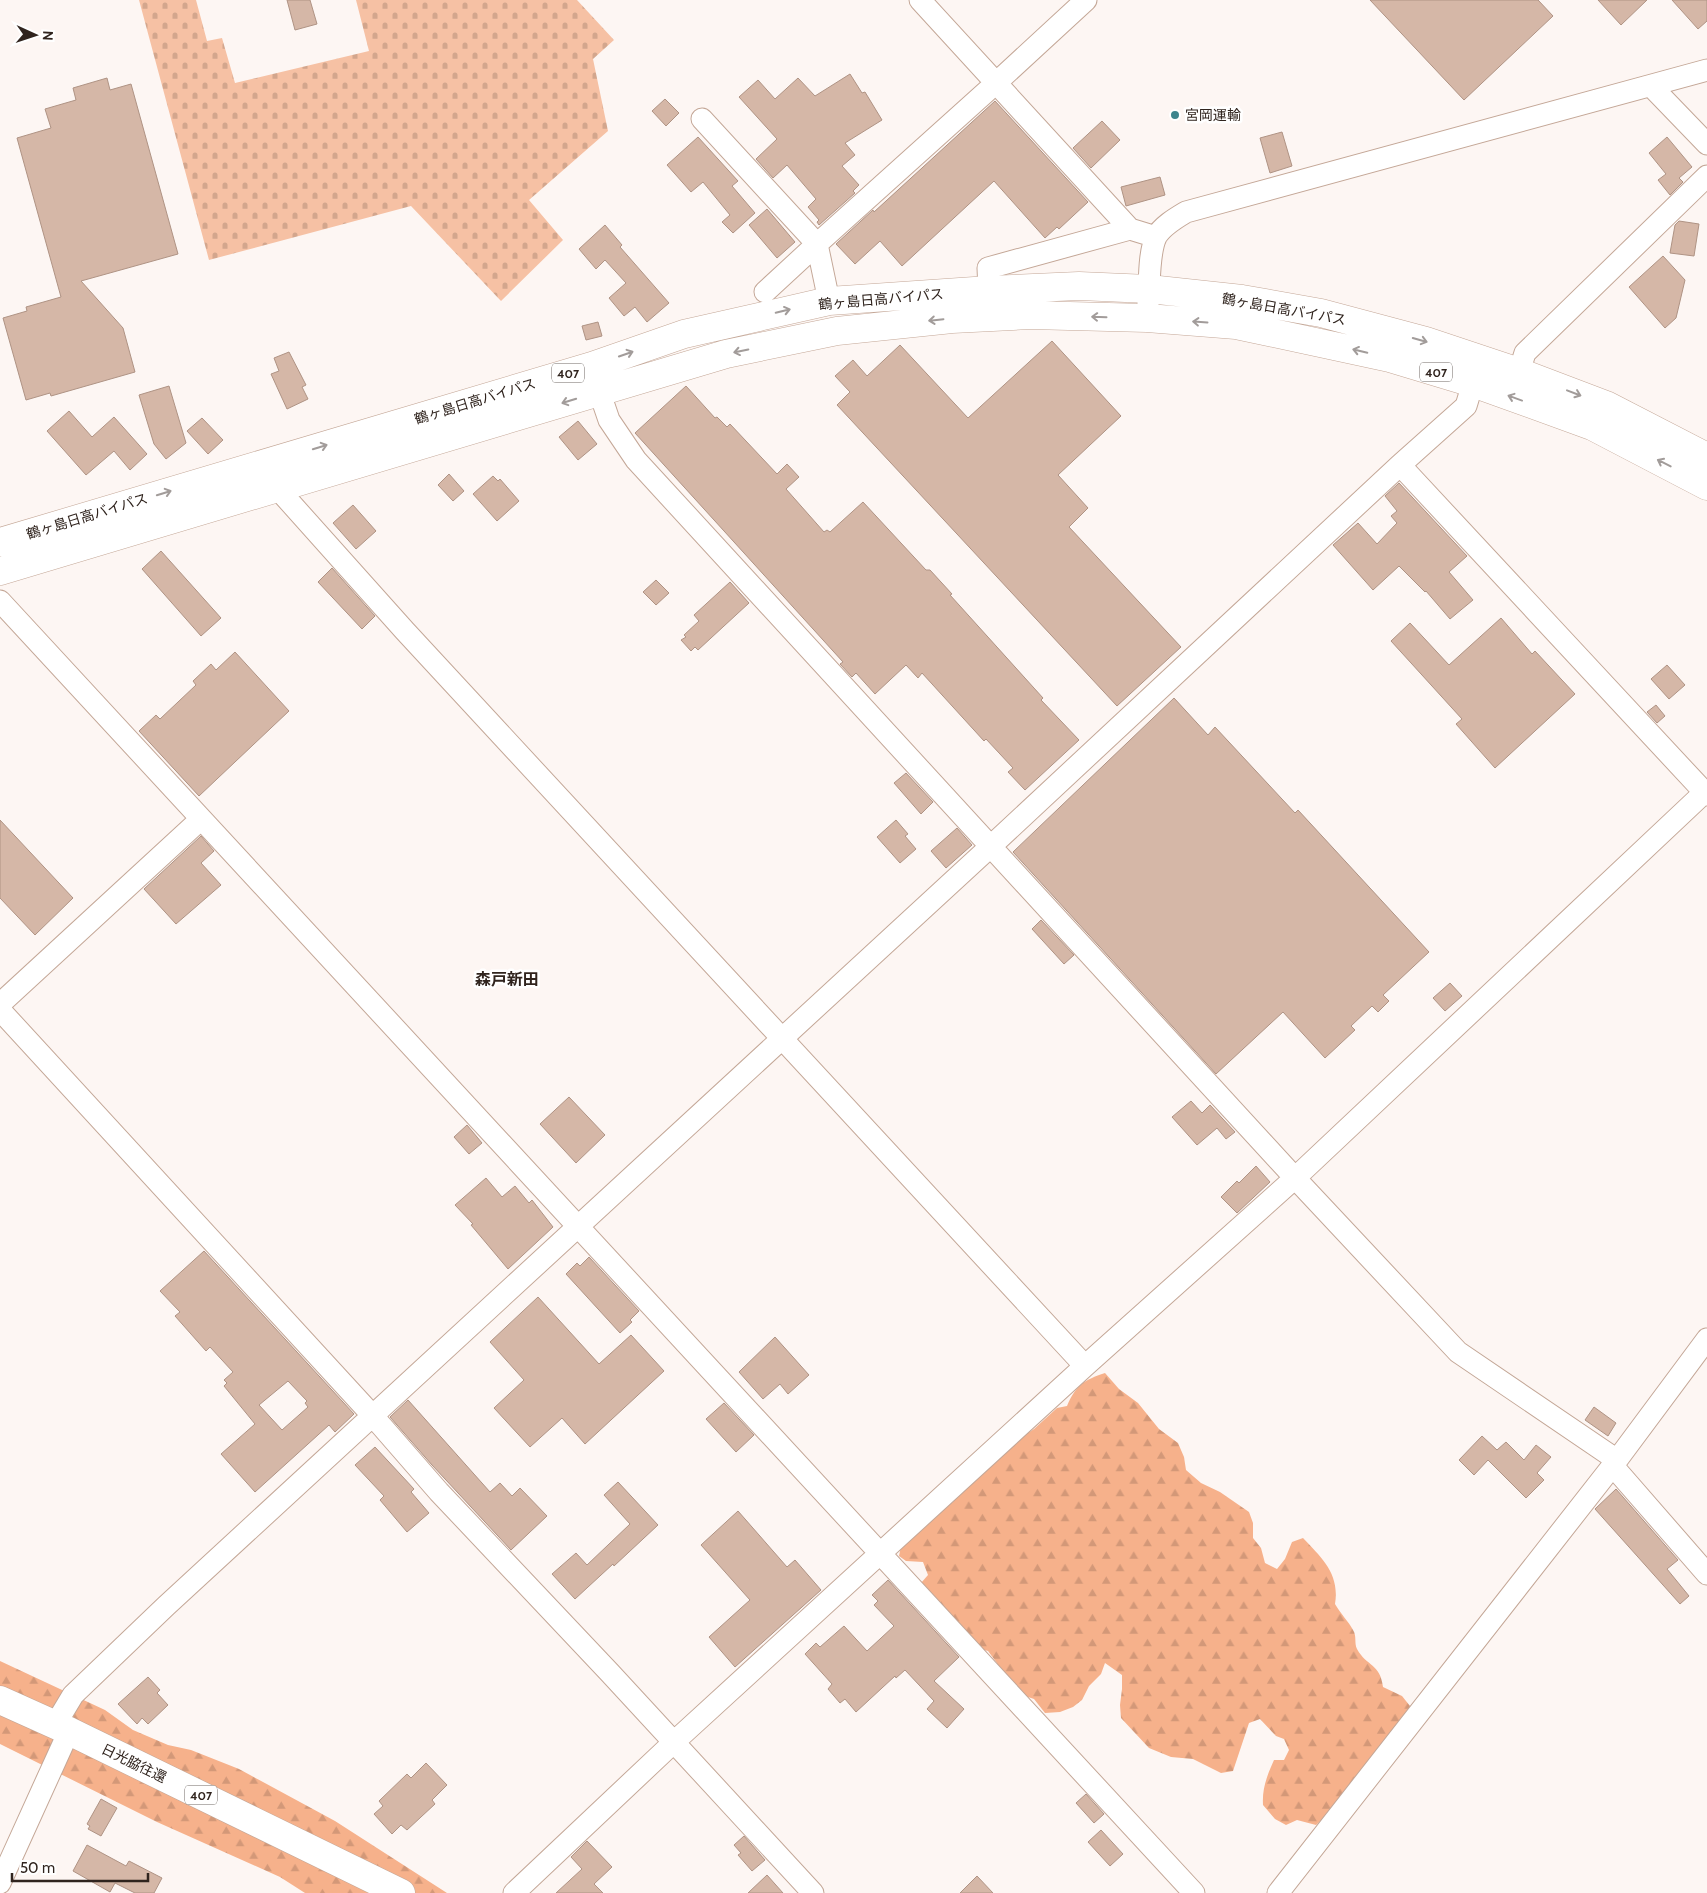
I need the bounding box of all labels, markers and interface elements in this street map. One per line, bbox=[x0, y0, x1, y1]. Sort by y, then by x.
north arrow bbox=[10, 10, 60, 60]
text: N bbox=[39, 30, 57, 41]
place label: 宮岡運輸 bbox=[1185, 106, 1241, 124]
marker: 宮岡運輸 bbox=[1169, 109, 1181, 121]
street label: 鶴ヶ島日高バイパス bbox=[818, 285, 944, 313]
street label: 鶴ヶ島日高バイパス bbox=[1221, 289, 1347, 329]
one-way arrow bbox=[774, 306, 790, 315]
one-way arrow bbox=[1091, 312, 1107, 322]
one-way arrow bbox=[929, 315, 945, 325]
one-way arrow bbox=[1192, 318, 1208, 327]
one-way arrow bbox=[1412, 335, 1428, 345]
one-way arrow bbox=[1352, 346, 1368, 355]
one-way arrow bbox=[734, 347, 750, 356]
one-way arrow bbox=[618, 349, 634, 358]
road number: 407 bbox=[1420, 362, 1452, 382]
road number: 407 bbox=[552, 363, 584, 382]
street label: 鶴ヶ島日高バイパス bbox=[412, 374, 538, 428]
one-way arrow bbox=[1566, 389, 1581, 398]
one-way arrow bbox=[1508, 393, 1523, 402]
one-way arrow bbox=[561, 397, 577, 407]
one-way arrow bbox=[312, 441, 328, 451]
one-way arrow bbox=[1656, 458, 1671, 468]
one-way arrow bbox=[156, 488, 172, 498]
street label: 鶴ヶ島日高バイパス bbox=[24, 489, 150, 543]
district label: 森戸新田 bbox=[475, 970, 539, 989]
street label: 日光脇往還 bbox=[99, 1740, 169, 1786]
road number: 407 bbox=[185, 1786, 217, 1804]
scale bar bbox=[12, 1850, 149, 1882]
text: 50 m bbox=[20, 1859, 55, 1877]

